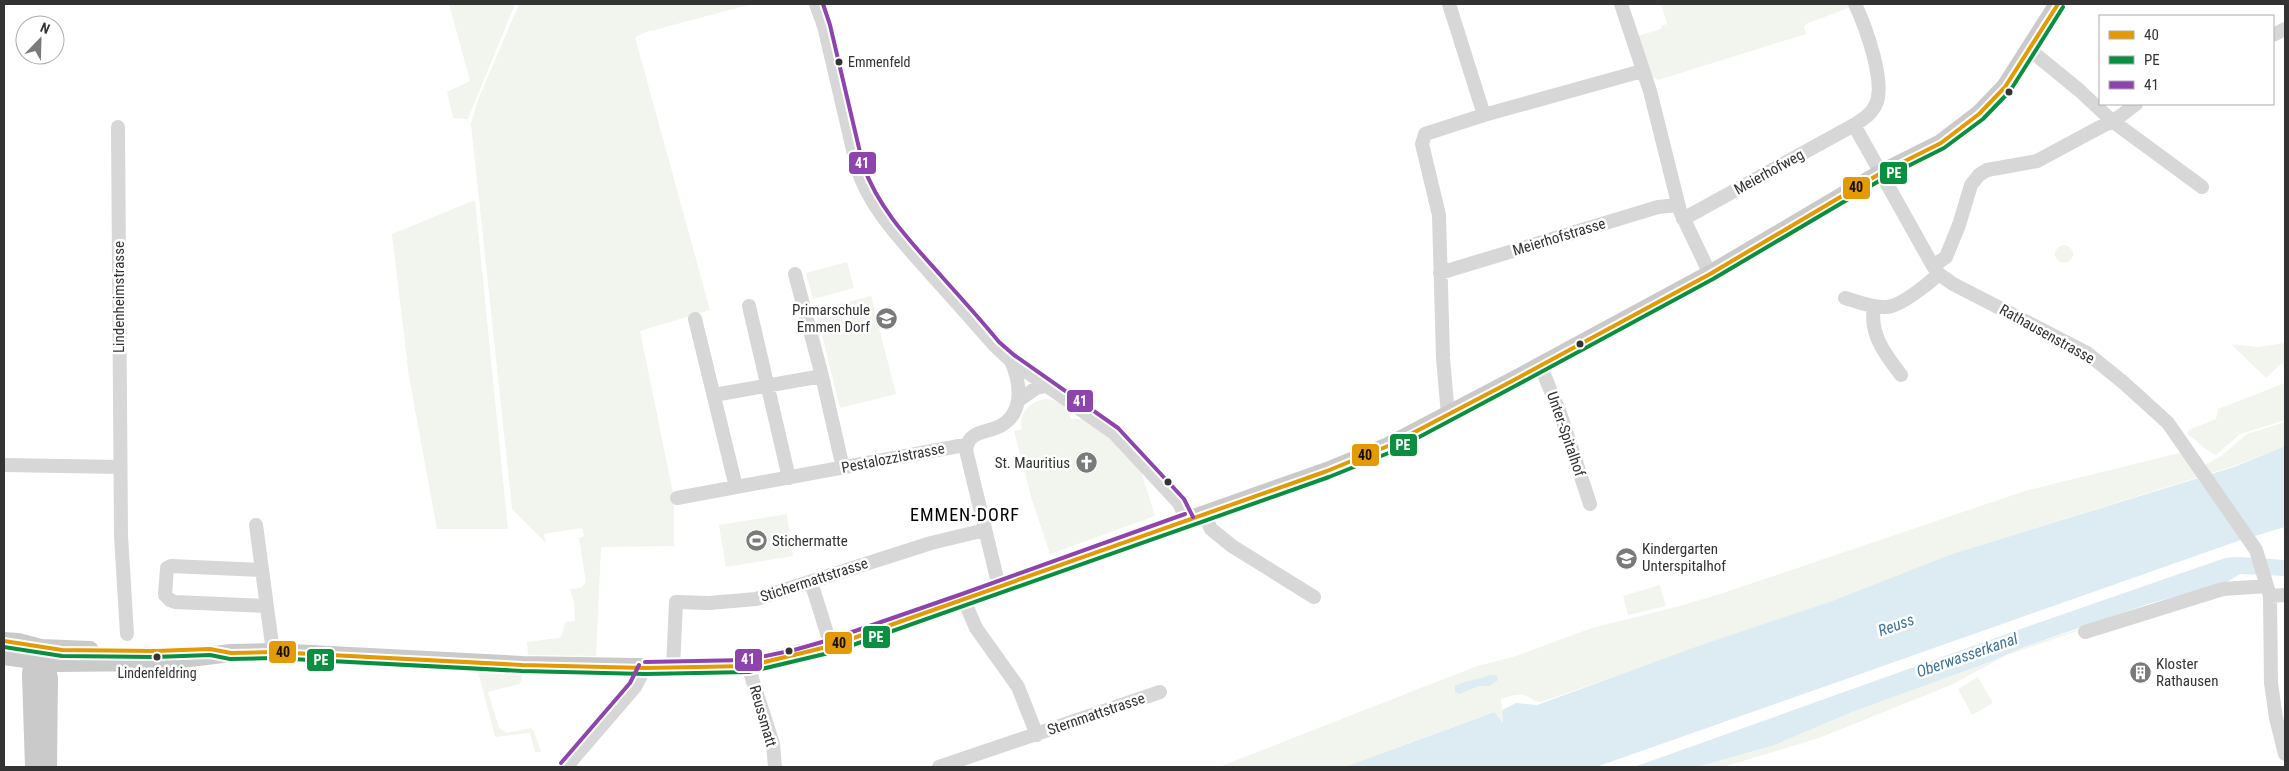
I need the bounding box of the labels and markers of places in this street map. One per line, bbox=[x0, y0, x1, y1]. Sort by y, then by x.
place label: Emmenfeld bbox=[848, 54, 910, 70]
marker: Emmenfeld bbox=[834, 57, 844, 67]
unlabelled marker bbox=[2004, 87, 2014, 97]
place label: Primarschule Emmen Dorf bbox=[792, 301, 870, 336]
school or university icon: Primarschule Emmen Dorf bbox=[874, 307, 898, 331]
unlabelled marker bbox=[1575, 339, 1585, 349]
church icon: St. Mauritius bbox=[1074, 451, 1098, 475]
place label: St. Mauritius bbox=[995, 454, 1070, 472]
unlabelled marker bbox=[1163, 477, 1173, 487]
sports icon: Stichermatte bbox=[744, 529, 768, 553]
place label: Stichermatte bbox=[772, 532, 848, 550]
place label: Kindergarten Unterspitalhof bbox=[1642, 540, 1726, 575]
school or university icon: Kindergarten Unterspitalhof bbox=[1614, 546, 1638, 570]
unlabelled marker bbox=[784, 646, 794, 656]
marker: Lindenfeldring bbox=[152, 652, 162, 662]
place label: Kloster Rathausen bbox=[2156, 655, 2218, 690]
building icon: Kloster Rathausen bbox=[2128, 661, 2152, 685]
place label: Lindenfeldring bbox=[117, 665, 197, 681]

